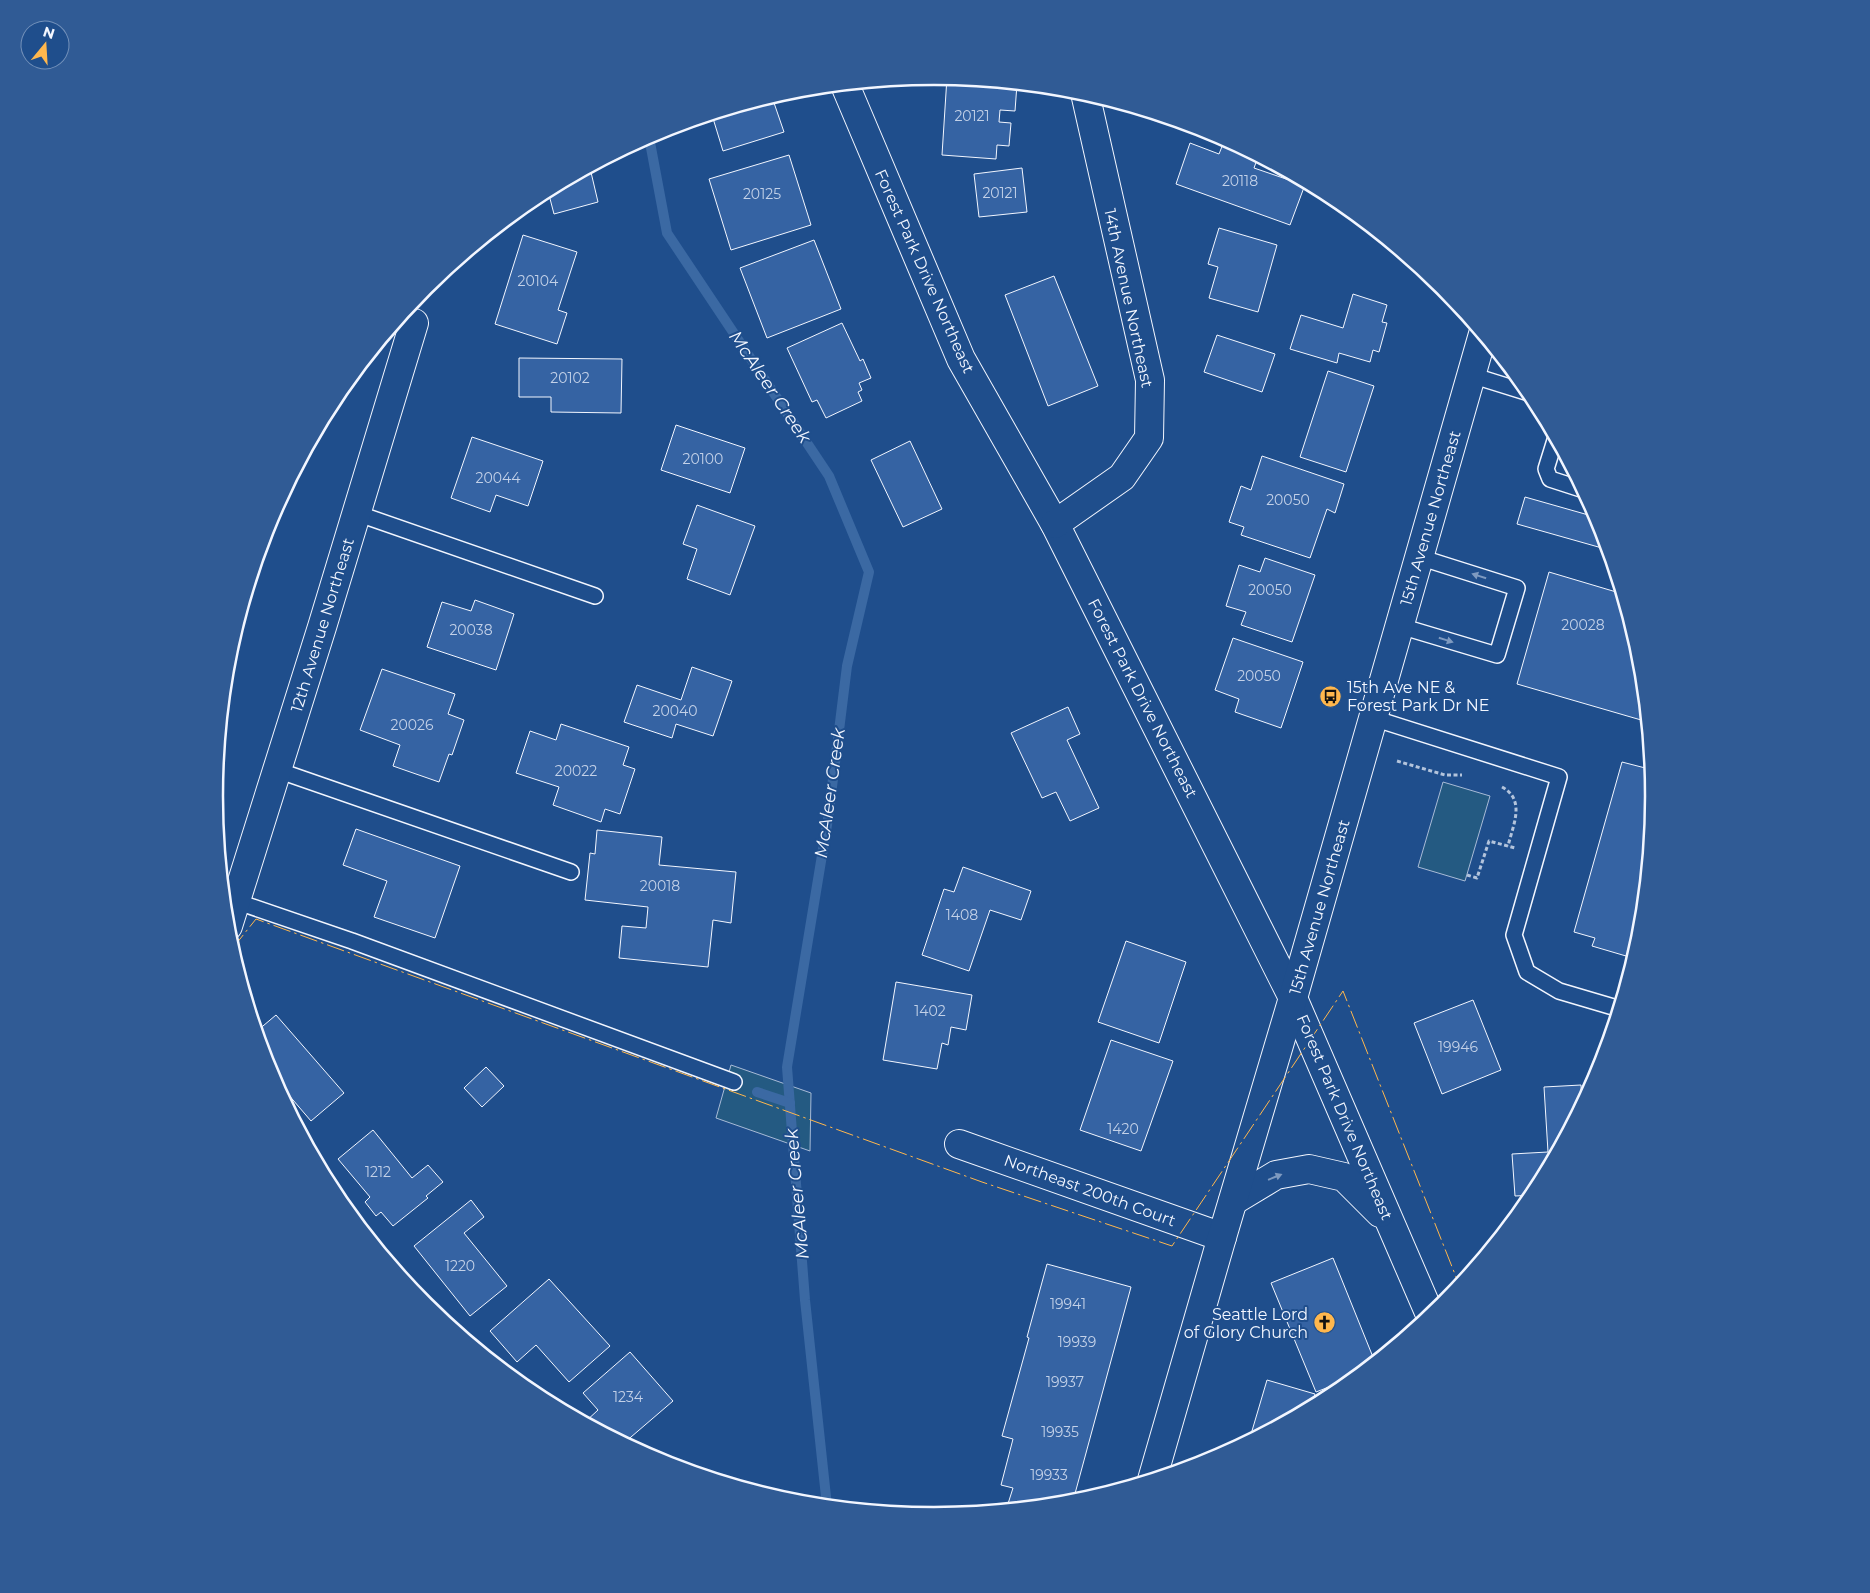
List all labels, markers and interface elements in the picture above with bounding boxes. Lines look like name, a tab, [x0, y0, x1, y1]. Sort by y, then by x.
north arrow	[20, 20, 70, 70]
text: N	[41, 22, 57, 43]
house number: 20121	[954, 107, 990, 125]
street label: Forest Park Drive Northeast	[871, 166, 978, 377]
house number: 20118	[1222, 172, 1258, 190]
house number: 20121	[982, 184, 1018, 202]
house number: 20125	[743, 185, 781, 203]
street label: 14th Avenue Northeast	[1100, 207, 1157, 390]
house number: 20104	[518, 272, 559, 290]
water label: McAleer Creek	[724, 326, 817, 449]
house number: 20102	[550, 369, 590, 387]
street label: 15th Avenue Northeast	[1396, 428, 1465, 608]
house number: 20100	[683, 450, 723, 468]
house number: 20044	[476, 469, 521, 487]
house number: 20050	[1266, 491, 1310, 509]
street label: 12th Avenue Northeast	[287, 535, 358, 715]
one-way arrow	[1471, 572, 1486, 580]
house number: 20050	[1248, 581, 1292, 599]
street label: Forest Park Drive Northeast	[1084, 595, 1201, 802]
house number: 20028	[1561, 616, 1605, 634]
house number: 20038	[449, 621, 493, 639]
one-way arrow	[1439, 636, 1454, 644]
house number: 20050	[1237, 667, 1281, 685]
place label: 15th Ave NE & Forest Park Dr NE	[1347, 678, 1490, 715]
bus stop icon: 15th Ave NE & Forest Park Dr NE	[1319, 684, 1343, 708]
house number: 20040	[653, 702, 697, 720]
house number: 20026	[391, 716, 434, 734]
water label: McAleer Creek	[810, 725, 850, 859]
house number: 20022	[555, 762, 597, 780]
street label: 15th Avenue Northeast	[1285, 817, 1354, 997]
house number: 20018	[640, 877, 680, 895]
house number: 1408	[946, 906, 978, 924]
house number: 1402	[914, 1002, 946, 1020]
street label: Forest Park Drive Northeast	[1293, 1012, 1397, 1223]
house number: 19946	[1438, 1038, 1478, 1056]
house number: 1420	[1107, 1120, 1139, 1138]
water label: McAleer Creek	[780, 1126, 814, 1260]
street label: Northeast 200th Court	[1001, 1151, 1179, 1231]
house number: 1212	[365, 1163, 391, 1181]
one-way arrow	[1268, 1173, 1282, 1181]
house number: 1220	[445, 1257, 475, 1275]
house number: 19941	[1050, 1295, 1086, 1313]
place label: Seattle Lord of Glory Church	[1184, 1305, 1308, 1342]
church icon: Seattle Lord of Glory Church	[1312, 1311, 1336, 1335]
house number: 19939	[1058, 1333, 1096, 1351]
house number: 19937	[1046, 1373, 1084, 1391]
house number: 1234	[613, 1388, 644, 1406]
house number: 19935	[1041, 1423, 1079, 1441]
house number: 19933	[1030, 1466, 1068, 1484]

